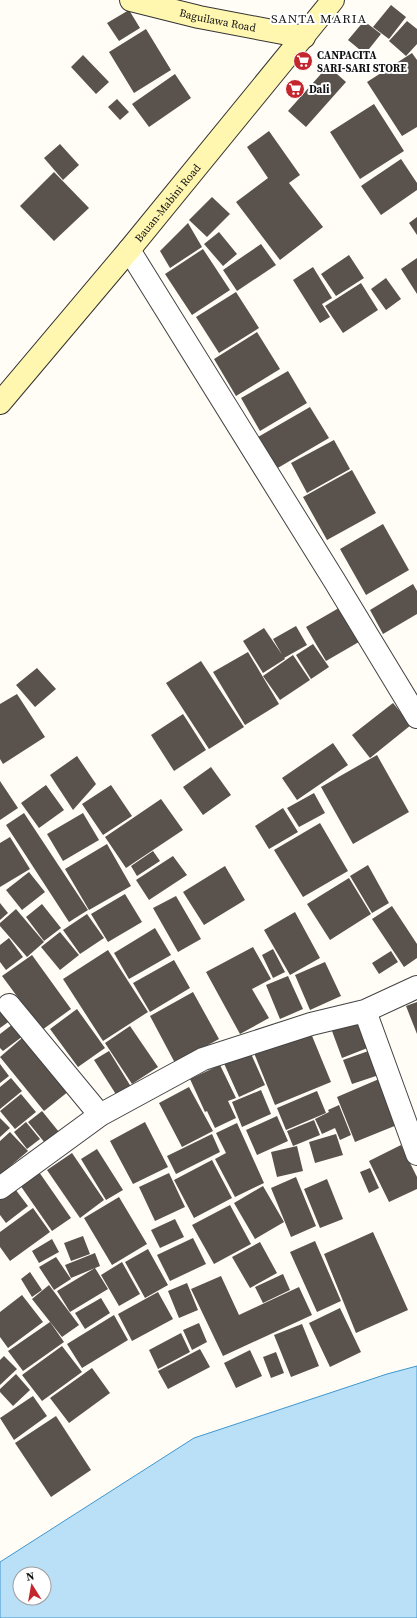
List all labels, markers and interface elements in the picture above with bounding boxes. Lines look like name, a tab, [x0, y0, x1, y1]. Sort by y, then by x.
street label: Baguilawa Road	[178, 5, 258, 35]
district label: SANTA MARIA	[271, 10, 367, 27]
place label: CANPACITA SARI-SARI STORE	[317, 48, 407, 76]
supermarket icon: CANPACITA SARI-SARI STORE	[292, 50, 314, 72]
supermarket icon: Dali	[284, 78, 306, 100]
place label: Dali	[309, 82, 330, 97]
street label: Bauan-Mabini Road	[131, 160, 204, 245]
north arrow	[12, 1566, 52, 1606]
text: N	[25, 1569, 36, 1585]

